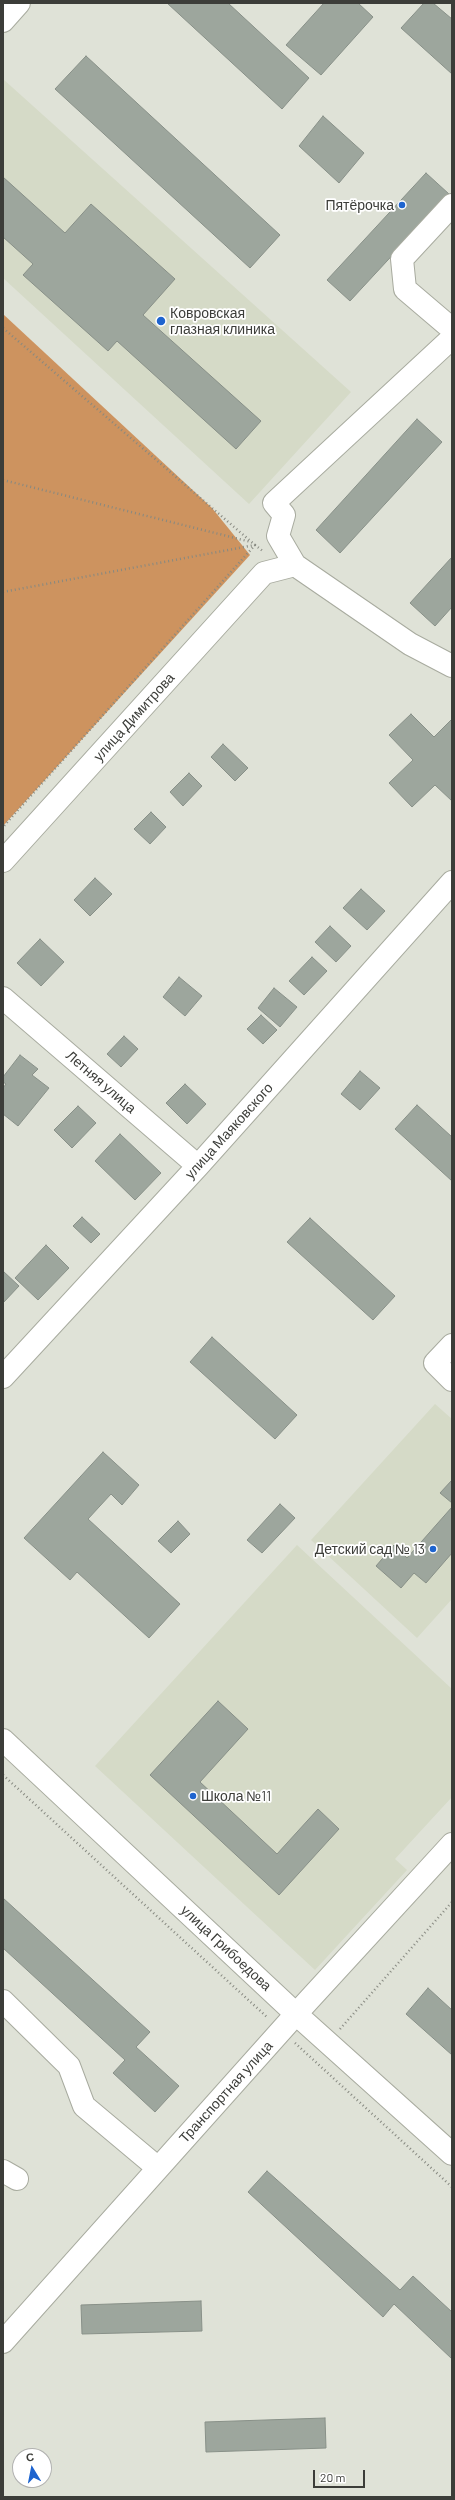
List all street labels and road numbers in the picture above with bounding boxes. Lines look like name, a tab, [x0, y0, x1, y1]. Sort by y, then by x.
street label: улица Димитрова	[90, 669, 178, 765]
street label: Летняя улица	[63, 1047, 139, 1117]
street label: улица Маяковского	[181, 1079, 277, 1183]
street label: улица Грибоедова	[177, 1902, 275, 1994]
street label: Транспортная улица	[176, 2037, 276, 2147]

